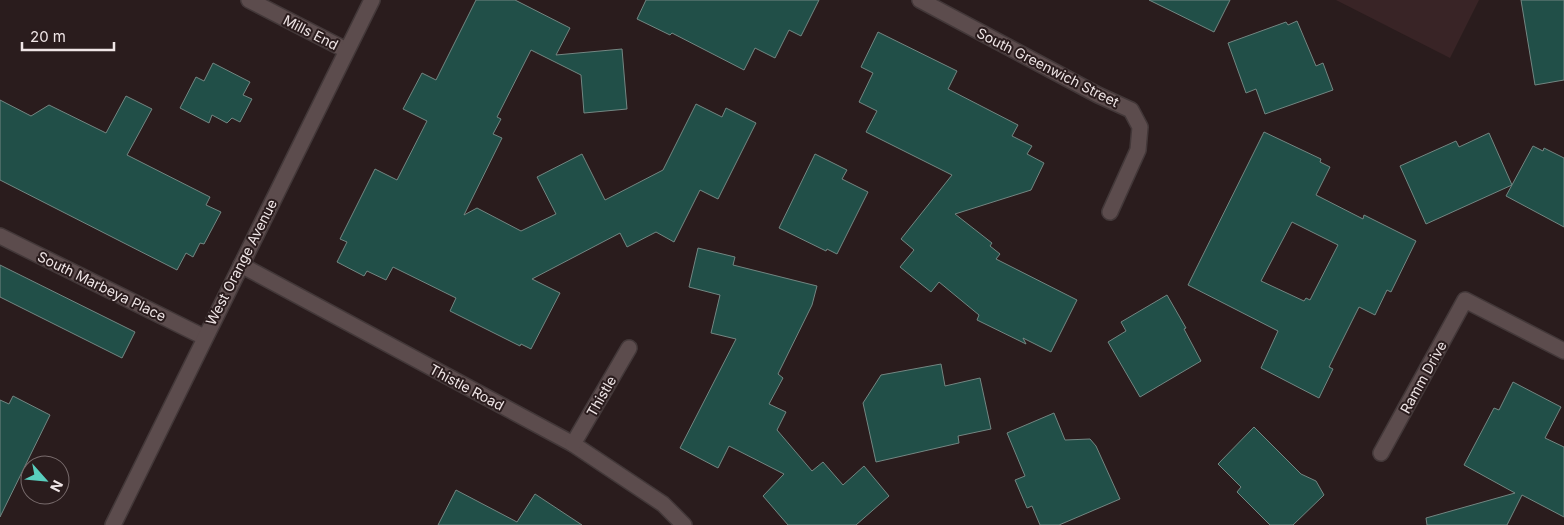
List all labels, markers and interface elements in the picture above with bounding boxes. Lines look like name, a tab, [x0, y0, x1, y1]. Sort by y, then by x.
street label: Mills End	[281, 11, 341, 53]
scale bar	[22, 20, 115, 52]
street label: South Greenwich Street	[974, 24, 1122, 110]
text: 20 m	[30, 27, 66, 46]
street label: West Orange Avenue	[202, 196, 280, 328]
street label: South Marbeya Place	[35, 247, 169, 325]
street label: Ramm Drive	[1396, 338, 1450, 416]
street label: Thistle Road	[427, 360, 507, 414]
street label: Thistle	[583, 373, 619, 419]
north arrow	[20, 455, 70, 505]
text: N	[47, 478, 67, 495]

